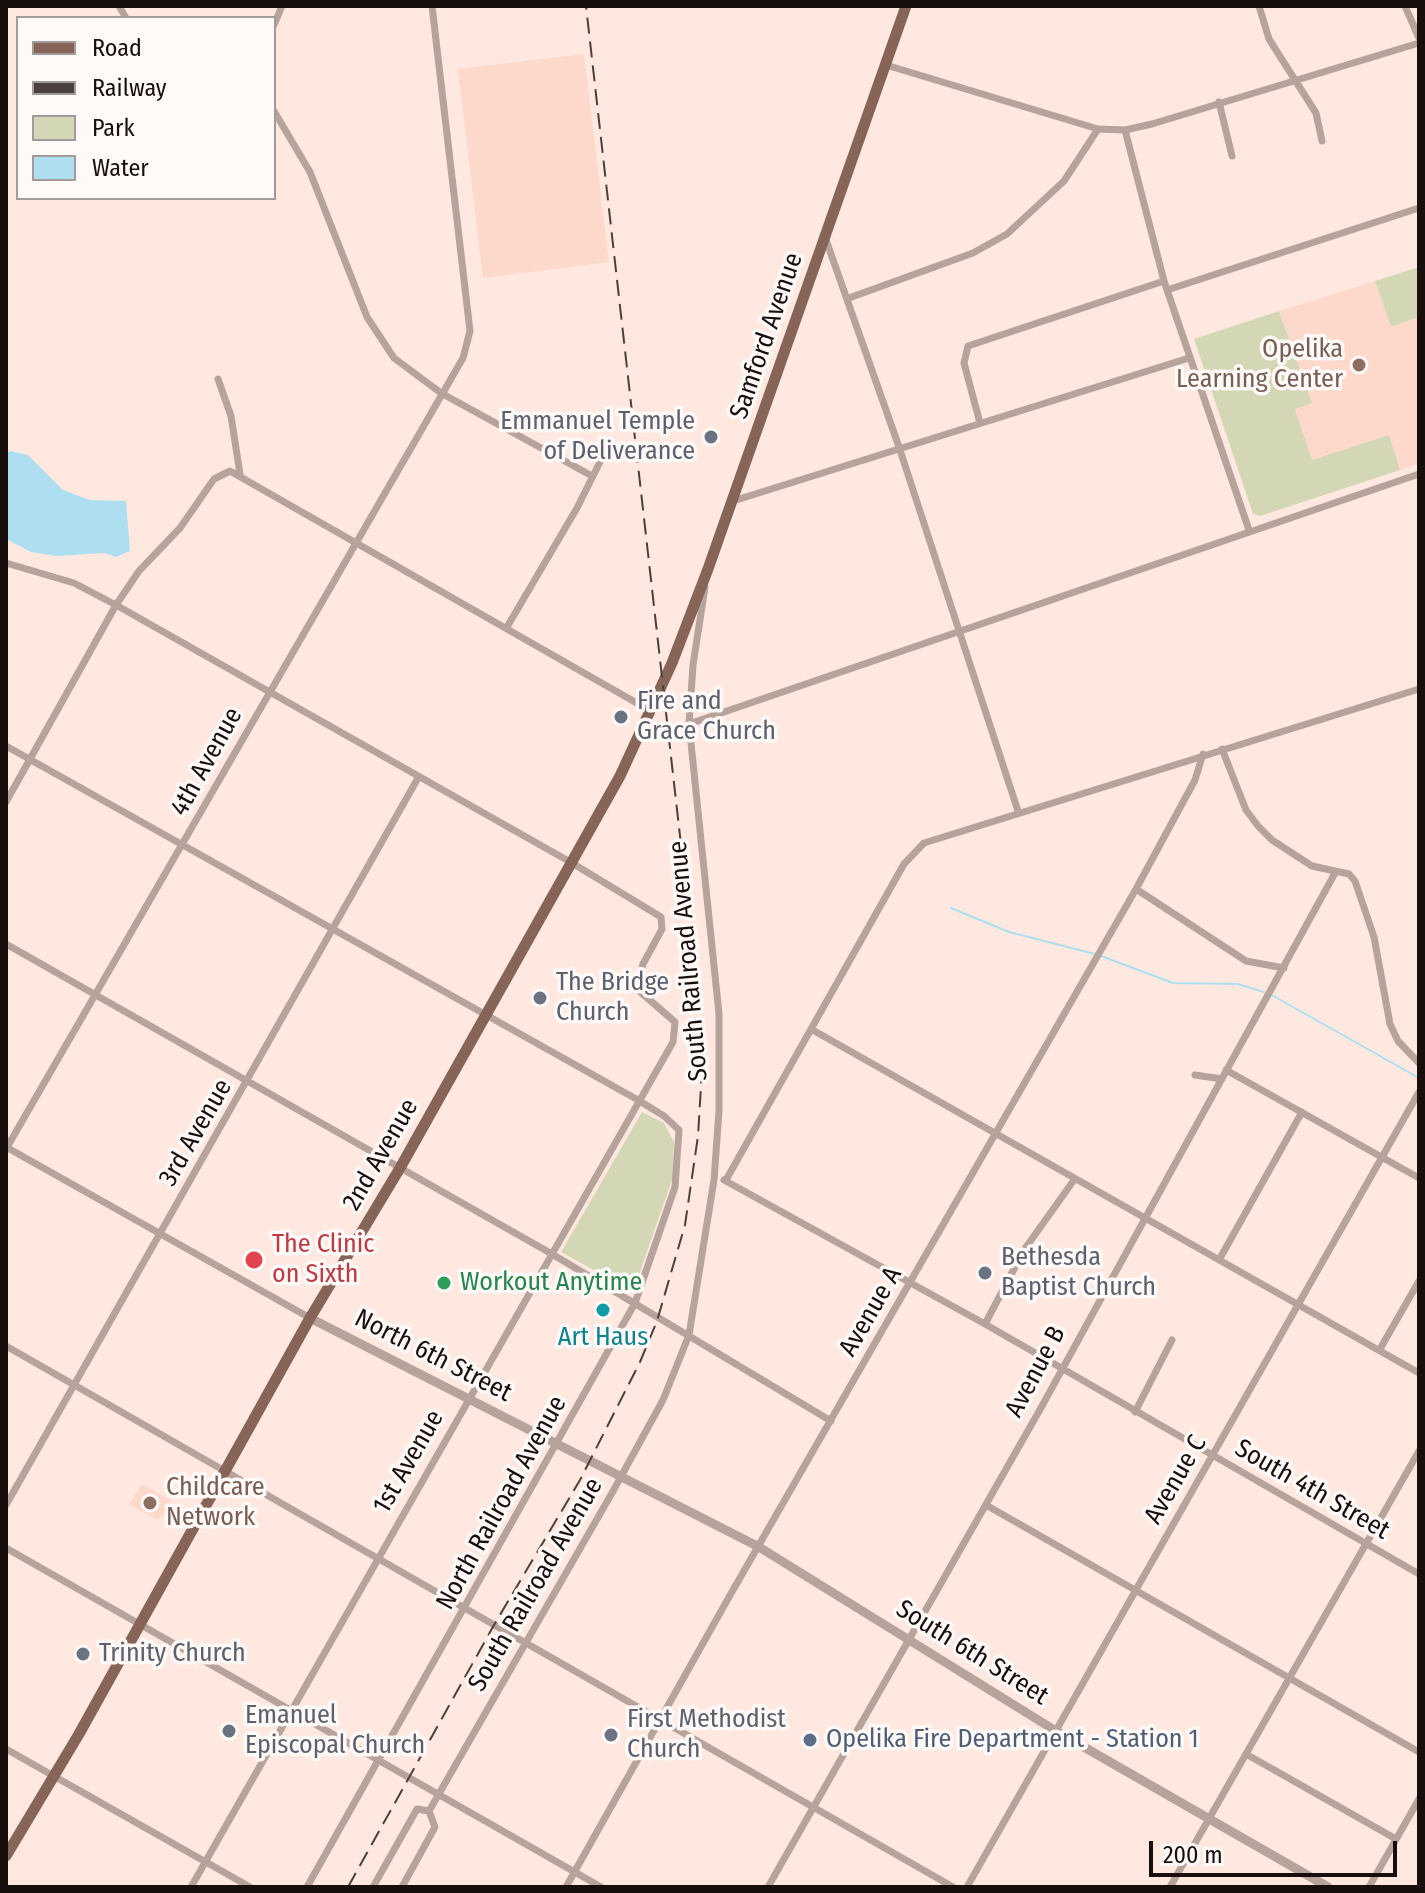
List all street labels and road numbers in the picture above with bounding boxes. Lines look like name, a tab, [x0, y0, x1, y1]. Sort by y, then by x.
street label: Samford Avenue	[724, 249, 810, 423]
street label: 4th Avenue	[165, 702, 249, 822]
street label: South Railroad Avenue	[663, 839, 715, 1083]
street label: 3rd Avenue	[153, 1074, 239, 1192]
street label: 2nd Avenue	[337, 1094, 425, 1216]
street label: Avenue A	[833, 1262, 909, 1362]
street label: North 6th Street	[349, 1303, 517, 1409]
street label: Avenue B	[999, 1321, 1073, 1423]
street label: North Railroad Avenue	[430, 1391, 574, 1615]
street label: 1st Avenue	[367, 1405, 451, 1519]
street label: Avenue C	[1138, 1430, 1214, 1530]
street label: South 4th Street	[1229, 1433, 1395, 1547]
street label: South Railroad Avenue	[462, 1473, 610, 1697]
street label: South 6th Street	[890, 1594, 1054, 1712]

